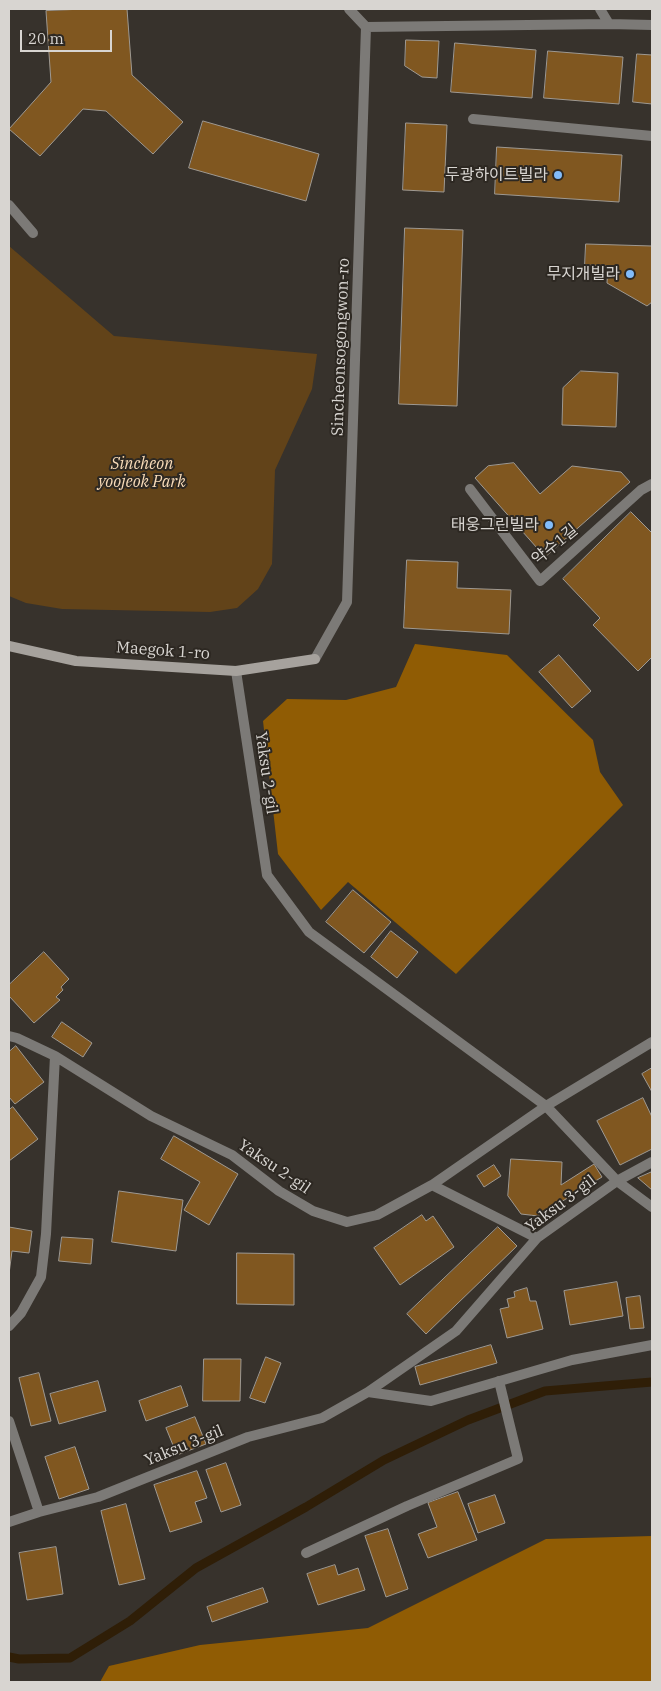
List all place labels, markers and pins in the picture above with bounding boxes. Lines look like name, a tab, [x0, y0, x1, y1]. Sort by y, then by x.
place label: 두광하이트빌라	[445, 165, 548, 185]
marker: 두광하이트빌라	[552, 169, 564, 181]
place label: 무지개빌라	[546, 264, 620, 284]
marker: 무지개빌라	[624, 268, 636, 280]
place label: 태웅그린빌라	[451, 515, 539, 535]
marker: 태웅그린빌라	[543, 519, 555, 531]

